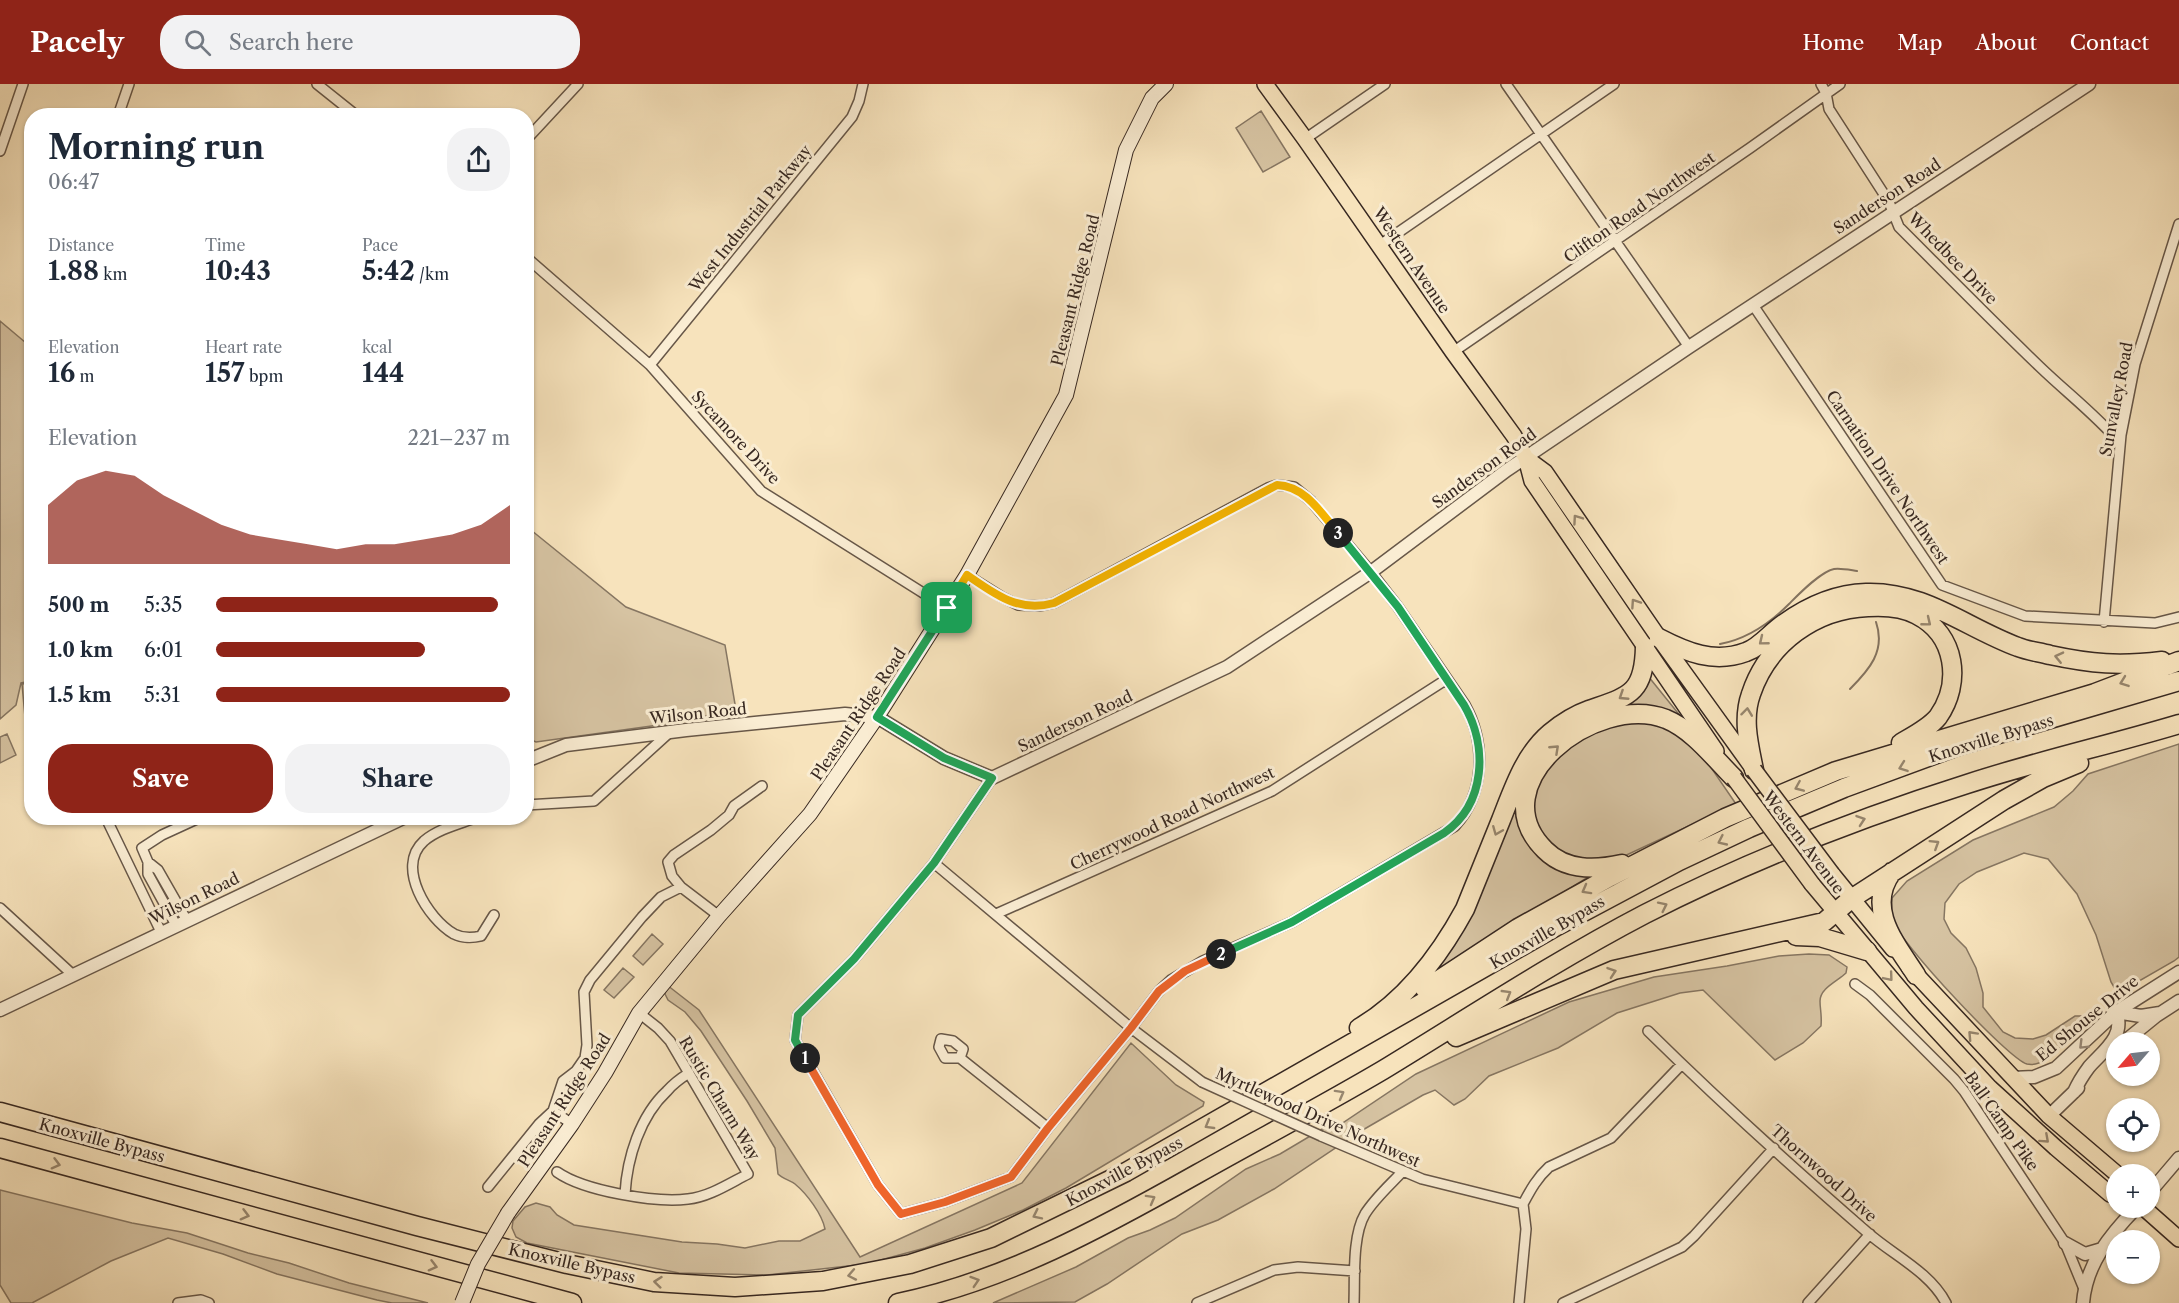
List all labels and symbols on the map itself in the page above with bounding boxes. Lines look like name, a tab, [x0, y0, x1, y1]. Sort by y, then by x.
street label: West Industrial Parkway	[684, 140, 816, 296]
street label: Clifton Road Northwest	[1560, 147, 1719, 267]
street label: Sanderson Road	[1830, 154, 1945, 238]
street label: Western Avenue	[1369, 202, 1455, 317]
street label: Whedbee Drive	[1903, 207, 2002, 308]
street label: Pleasant Ridge Road	[1046, 212, 1104, 368]
street label: Sunvalley Road	[2095, 340, 2137, 458]
street label: Sycamore Drive	[687, 386, 785, 488]
street label: Carnation Drive Northwest	[1822, 386, 1954, 568]
street label: Sanderson Road	[1428, 423, 1540, 513]
one-way arrow	[1573, 515, 1584, 526]
pin: 3	[1323, 518, 1353, 548]
pin	[921, 582, 972, 633]
one-way arrow	[1631, 599, 1642, 610]
one-way arrow	[1920, 615, 1931, 626]
one-way arrow	[1759, 633, 1770, 644]
street label: Pleasant Ridge Road	[806, 644, 910, 784]
one-way arrow	[2054, 651, 2064, 664]
one-way arrow	[2119, 674, 2130, 687]
street label: Sanderson Road	[1015, 686, 1136, 756]
one-way arrow	[1619, 689, 1629, 701]
street label: Wilson Road	[647, 698, 748, 728]
one-way arrow	[1740, 708, 1753, 717]
street label: Knoxville Bypass	[1926, 709, 2056, 767]
one-way arrow	[1549, 745, 1559, 756]
one-way arrow	[1898, 759, 1909, 772]
street label: Cherrywood Road Northwest	[1067, 762, 1278, 874]
one-way arrow	[1794, 780, 1805, 792]
street label: Western Avenue	[1758, 786, 1849, 897]
one-way arrow	[1855, 815, 1866, 828]
one-way arrow	[1492, 824, 1504, 835]
one-way arrow	[1718, 833, 1729, 845]
one-way arrow	[1928, 840, 1939, 851]
street label: Wilson Road	[145, 867, 243, 929]
one-way arrow	[1582, 883, 1592, 894]
street label: Knoxville Bypass	[1486, 891, 1608, 973]
one-way arrow	[1656, 902, 1667, 913]
pin: 2	[1206, 939, 1236, 969]
one-way arrow	[1606, 966, 1617, 979]
one-way arrow	[1882, 970, 1893, 981]
street label: Ed Shouse Drive	[2032, 971, 2142, 1065]
one-way arrow	[1501, 989, 1511, 1001]
street label: Pleasant Ridge Road	[513, 1029, 615, 1171]
one-way arrow	[1968, 1031, 1979, 1042]
north arrow	[2106, 1032, 2160, 1086]
street label: Rustic Charm Way	[675, 1033, 765, 1164]
one-way arrow	[2079, 1037, 2090, 1048]
pin: 1	[790, 1043, 820, 1073]
street label: Myrtlewood Drive Northwest	[1213, 1063, 1424, 1171]
street label: Ball Camp Pike	[1960, 1068, 2044, 1174]
one-way arrow	[1334, 1090, 1344, 1101]
street label: Knoxville Bypass	[37, 1114, 167, 1166]
one-way arrow	[1205, 1118, 1215, 1129]
street label: Thornwood Drive	[1767, 1120, 1881, 1226]
street label: Knoxville Bypass	[1062, 1132, 1186, 1210]
one-way arrow	[2038, 1132, 2049, 1143]
one-way arrow	[51, 1156, 61, 1169]
one-way arrow	[1145, 1195, 1155, 1206]
one-way arrow	[239, 1208, 249, 1220]
one-way arrow	[1032, 1208, 1043, 1220]
street label: Knoxville Bypass	[507, 1239, 637, 1287]
one-way arrow	[428, 1259, 438, 1272]
one-way arrow	[847, 1268, 857, 1281]
one-way arrow	[654, 1276, 663, 1289]
one-way arrow	[969, 1276, 980, 1288]

